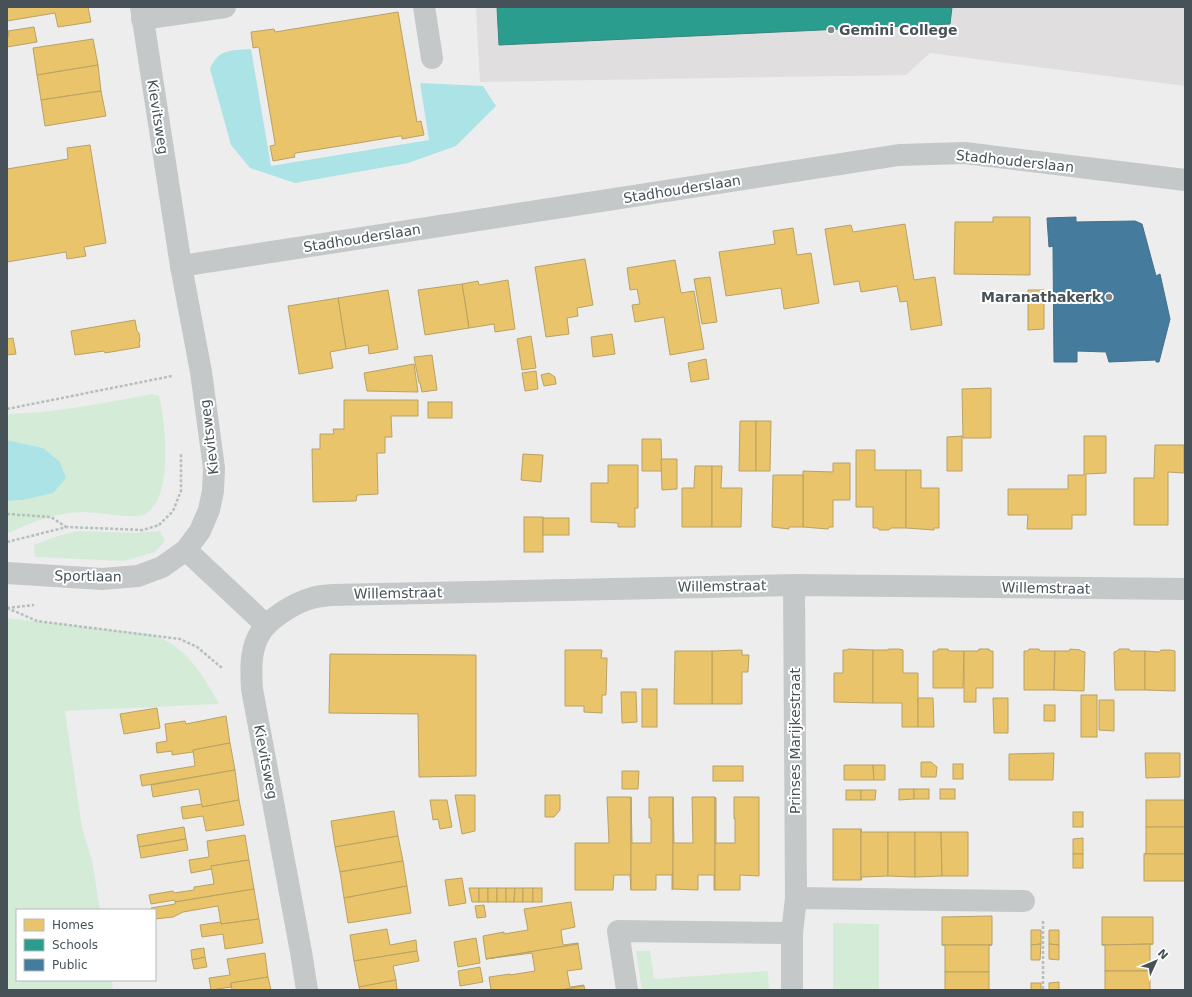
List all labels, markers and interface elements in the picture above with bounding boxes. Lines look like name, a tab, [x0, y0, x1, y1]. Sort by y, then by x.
place label: Gemini College	[839, 22, 958, 38]
marker: Gemini College	[826, 25, 836, 35]
street label: Kievitsweg	[144, 78, 172, 156]
street label: Stadhouderslaan	[955, 147, 1075, 175]
street label: Stadhouderslaan	[622, 172, 742, 206]
street label: Stadhouderslaan	[302, 221, 422, 255]
place label: Maranathakerk	[981, 289, 1102, 305]
marker: Maranathakerk	[1104, 292, 1114, 302]
street label: Kievitsweg	[196, 399, 222, 475]
street label: Sportlaan	[54, 567, 122, 585]
street label: Willemstraat	[678, 577, 767, 595]
street label: Willemstraat	[1002, 579, 1091, 597]
street label: Willemstraat	[354, 584, 443, 602]
street label: Prinses Marijkestraat	[787, 668, 803, 814]
street label: Kievitsweg	[251, 723, 281, 801]
legend	[16, 909, 156, 981]
text: Homes	[52, 918, 94, 932]
text: Schools	[52, 938, 98, 952]
north arrow	[1136, 941, 1176, 981]
text: N	[1155, 947, 1171, 962]
text: Public	[52, 958, 88, 972]

